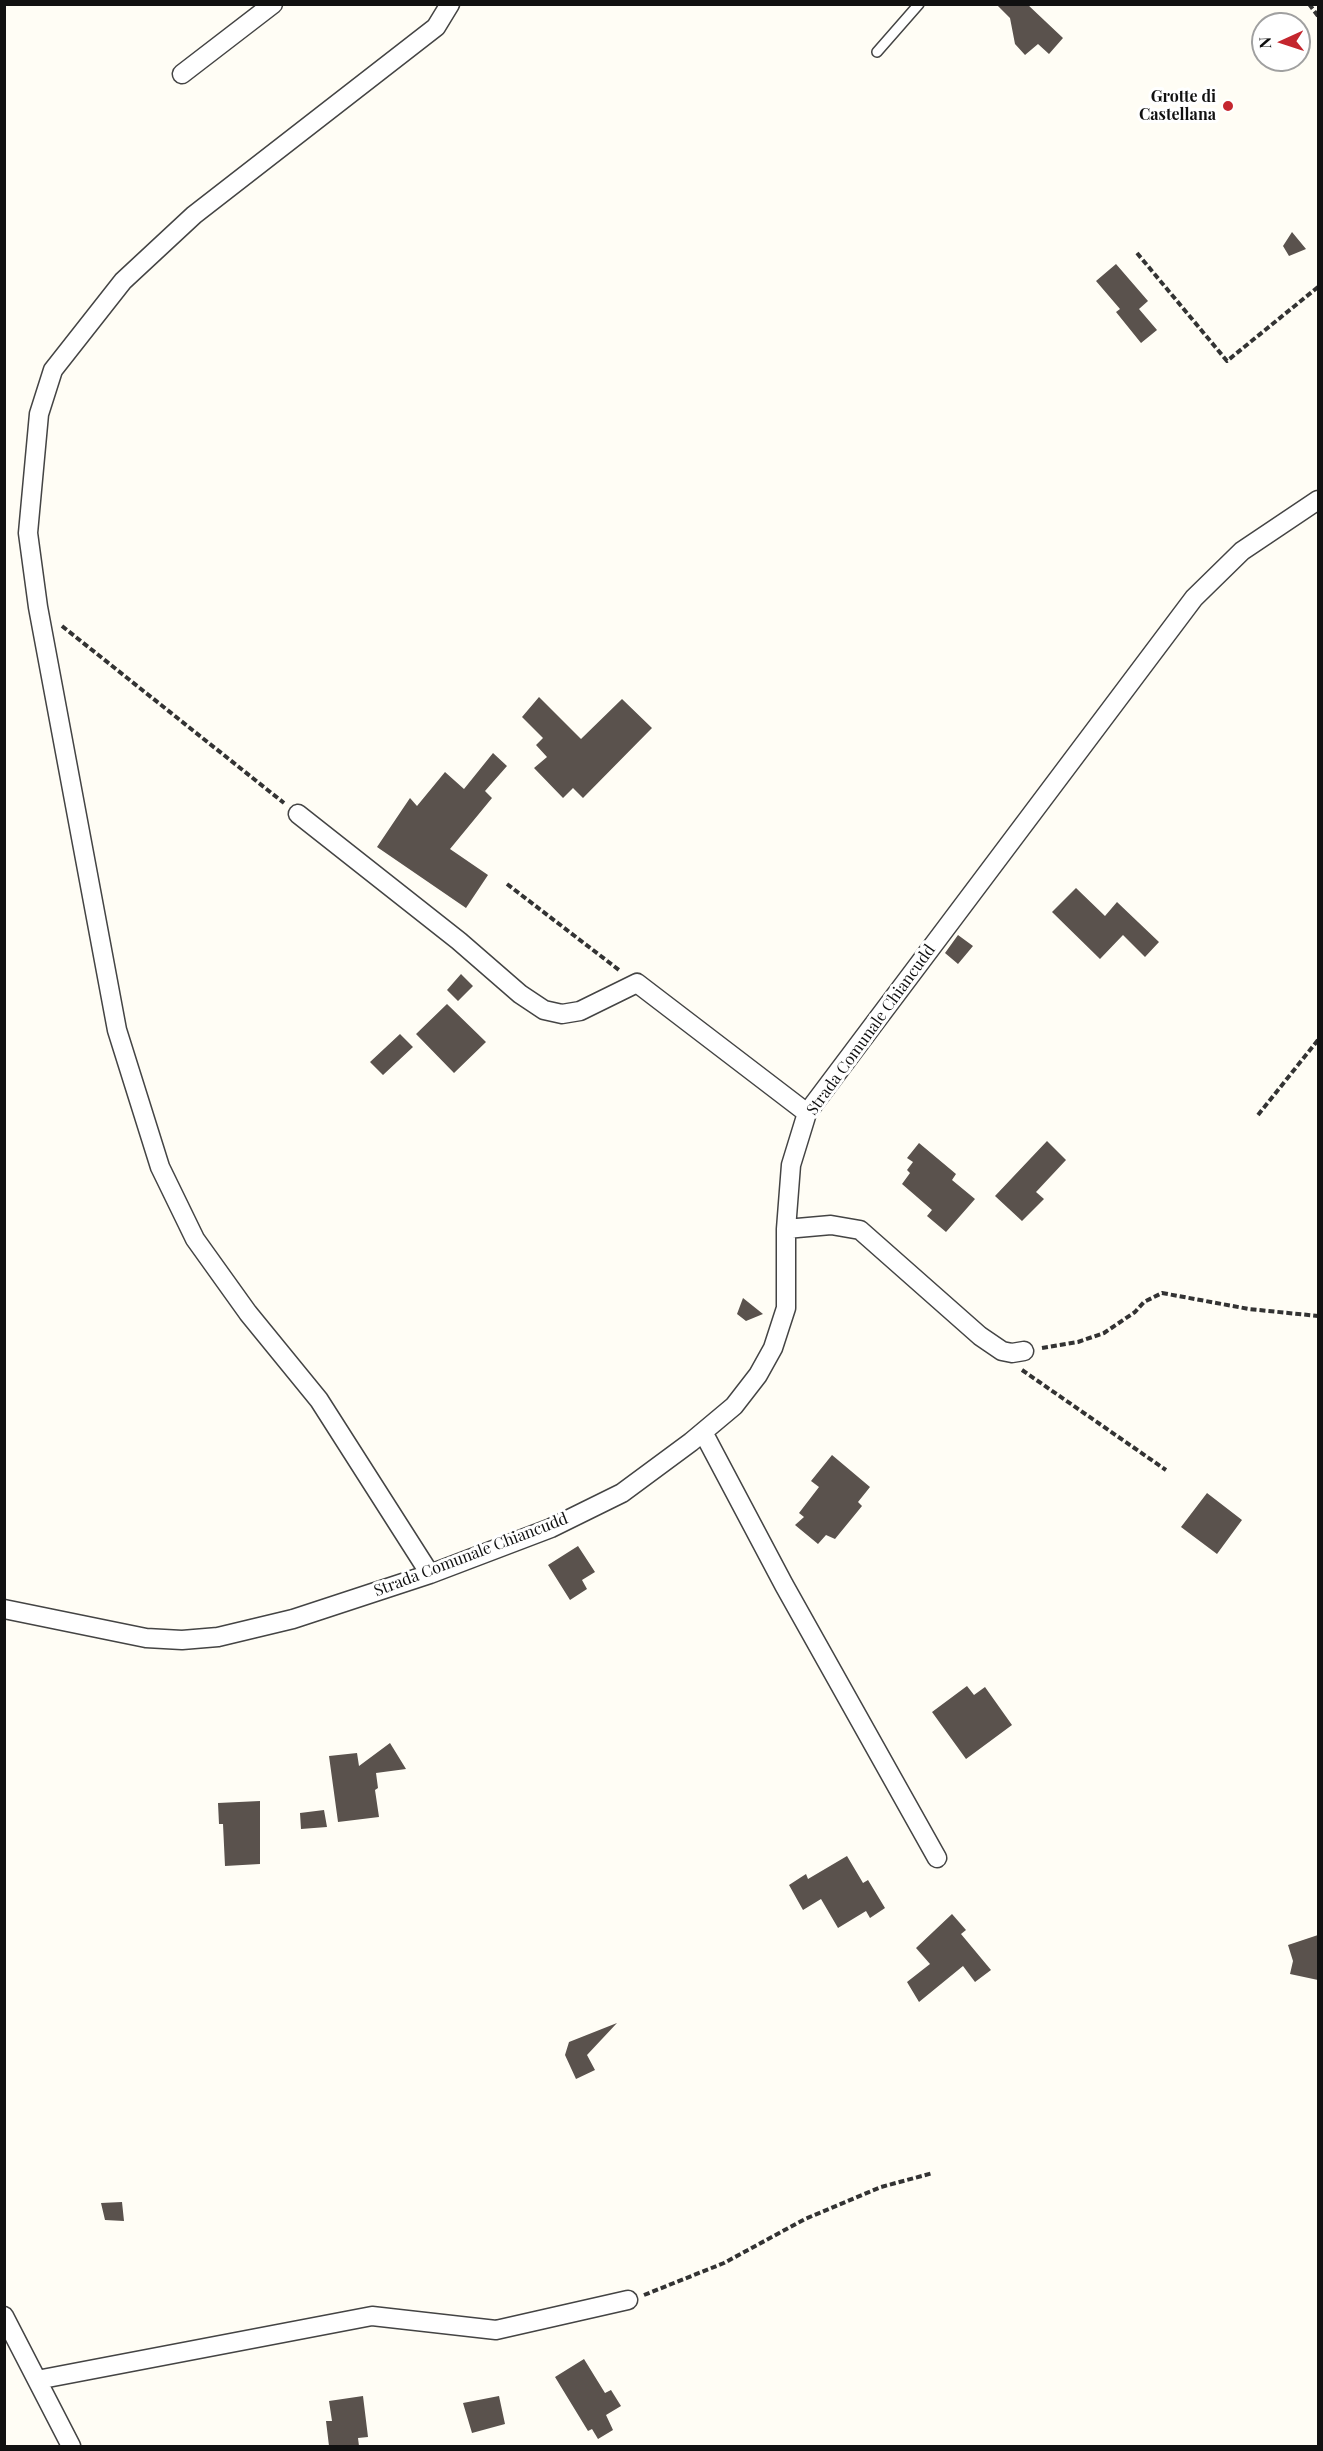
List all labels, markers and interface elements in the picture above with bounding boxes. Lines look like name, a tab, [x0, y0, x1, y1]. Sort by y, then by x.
north arrow	[1251, 12, 1311, 72]
text: N	[1254, 37, 1275, 49]
place label: Grotte di Castellana	[1139, 87, 1216, 125]
marker: Grotte di Castellana	[1221, 99, 1235, 113]
street label: Strada Comunale Chiancudd	[803, 941, 939, 1119]
street label: Strada Comunale Chiancudd	[371, 1509, 571, 1601]

